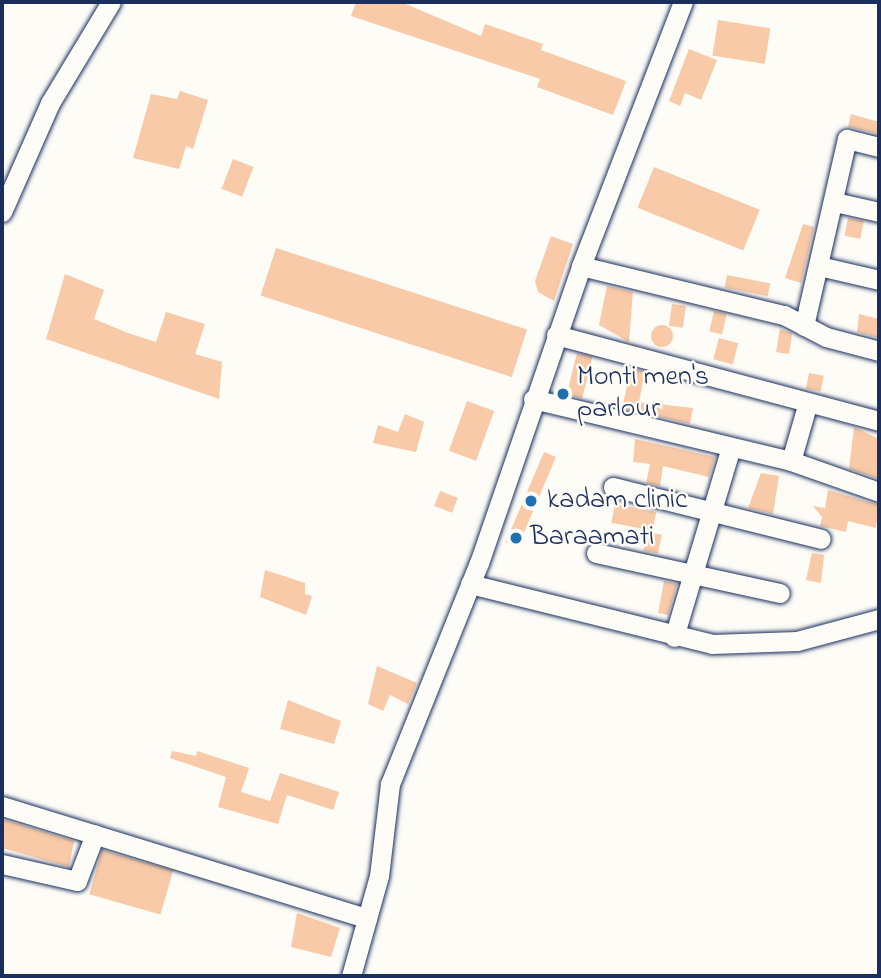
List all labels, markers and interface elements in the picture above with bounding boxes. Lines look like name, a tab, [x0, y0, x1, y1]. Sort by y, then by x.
place label: Monti men's parlour	[577, 361, 709, 427]
marker: Monti men's parlour	[555, 386, 571, 402]
place label: kadam clinic	[547, 484, 687, 518]
marker: kadam clinic	[521, 491, 541, 511]
place label: Baraamati	[530, 521, 654, 555]
marker: Baraamati	[508, 530, 524, 546]

